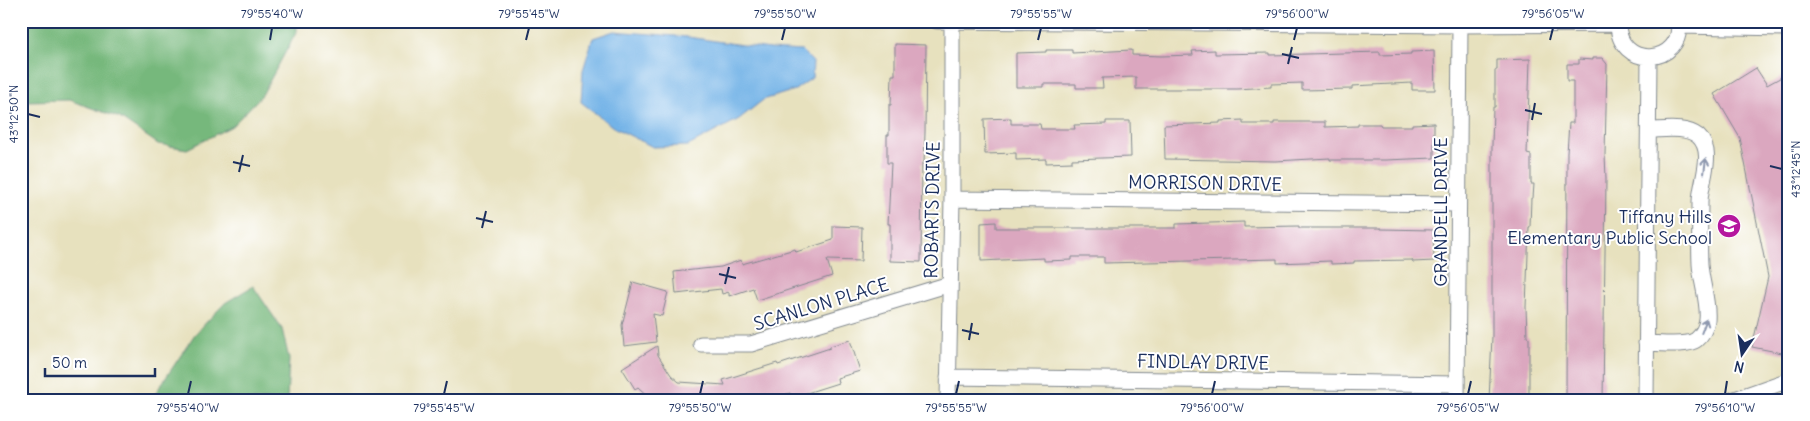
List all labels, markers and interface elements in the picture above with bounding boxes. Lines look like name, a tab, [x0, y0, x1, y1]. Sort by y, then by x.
text: 79°55'40"W	[241, 6, 303, 21]
text: 79°55'45"W	[498, 6, 560, 21]
text: 79°55'50"W	[754, 6, 816, 21]
text: 79°55'55"W	[1010, 6, 1072, 21]
text: 79°56'00"W	[1265, 6, 1329, 21]
text: 79°56'05"W	[1522, 6, 1584, 21]
text: 43°12'50"N	[6, 85, 21, 143]
street label: GRANDELL DRIVE	[1429, 137, 1452, 287]
text: 43°12'45"N	[1788, 140, 1803, 198]
street label: ROBARTS DRIVE	[919, 141, 945, 279]
one-way arrow	[1700, 158, 1710, 174]
street label: MORRISON DRIVE	[1128, 170, 1282, 196]
place label: Tiffany Hills Elementary Public School	[1507, 205, 1712, 249]
school or university icon: Tiffany Hills Elementary Public School	[1716, 213, 1742, 239]
street label: SCANLON PLACE	[751, 273, 891, 335]
one-way arrow	[1700, 319, 1709, 334]
north arrow	[1718, 328, 1768, 378]
scale bar	[45, 346, 155, 378]
street label: FINDLAY DRIVE	[1137, 349, 1269, 375]
text: 50 m	[52, 353, 87, 372]
text: N	[1732, 357, 1746, 377]
text: 79°55'40"W	[157, 400, 219, 415]
text: 79°55'45"W	[413, 400, 475, 415]
text: 79°55'50"W	[669, 400, 731, 415]
text: 79°55'55"W	[925, 400, 987, 415]
text: 79°56'00"W	[1180, 400, 1244, 415]
text: 79°56'05"W	[1437, 400, 1499, 415]
text: 79°56'10"W	[1695, 400, 1755, 415]

